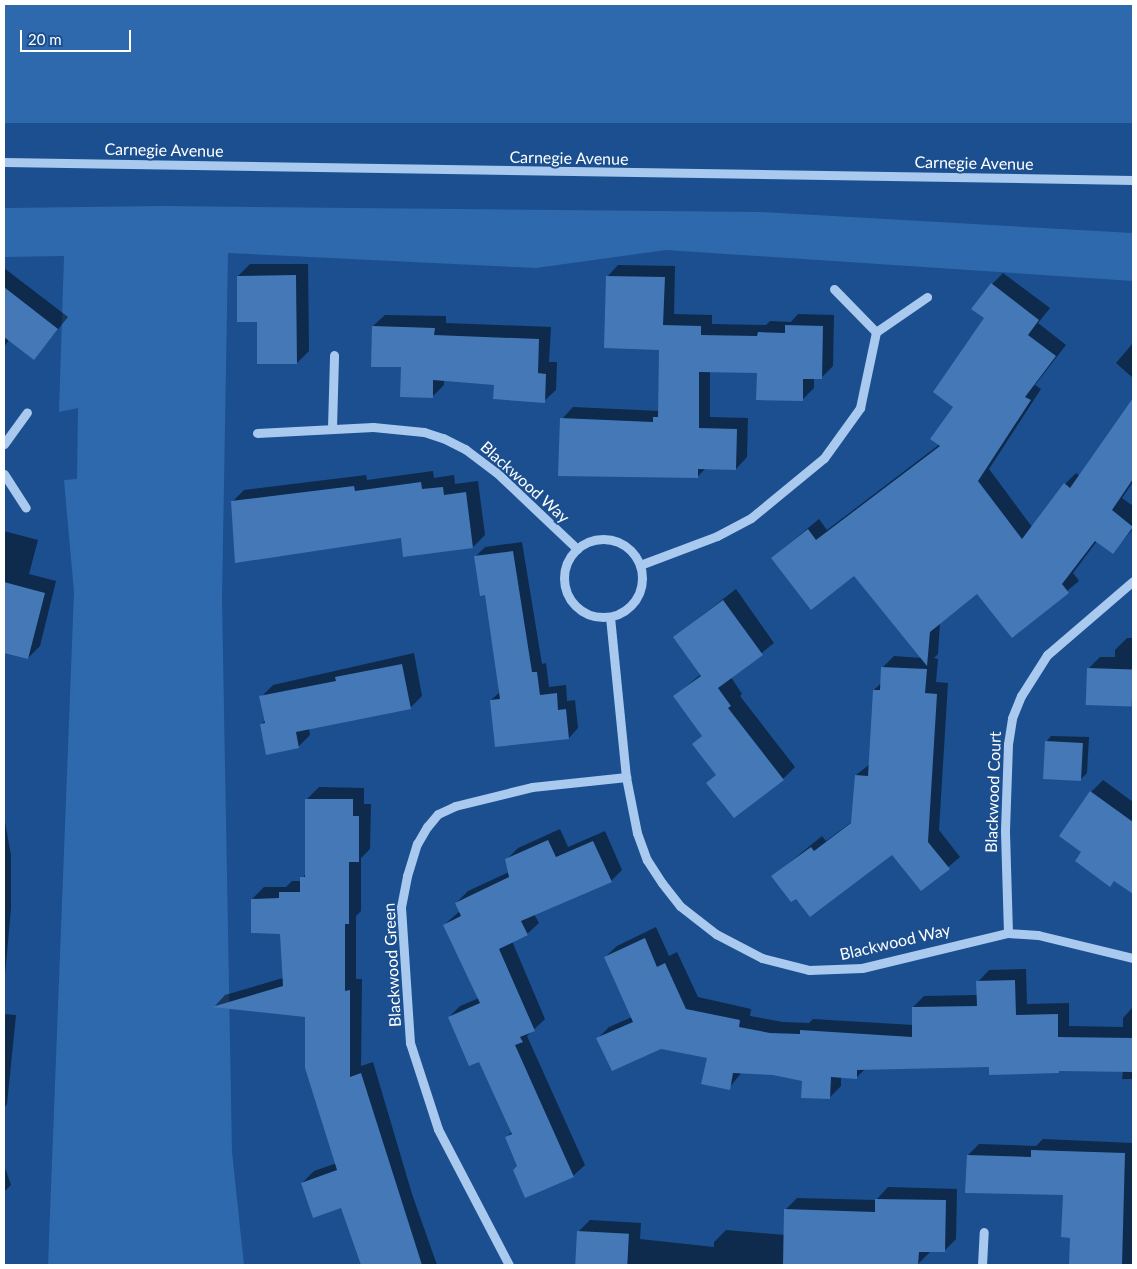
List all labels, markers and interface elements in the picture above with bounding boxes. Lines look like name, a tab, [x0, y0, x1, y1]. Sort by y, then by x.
scale bar	[22, 20, 134, 52]
text: 20 m	[28, 30, 62, 48]
street label: Carnegie Avenue	[104, 139, 224, 161]
street label: Carnegie Avenue	[509, 147, 629, 169]
street label: Carnegie Avenue	[914, 152, 1034, 174]
street label: Blackwood Way	[477, 437, 573, 527]
street label: Blackwood Court	[981, 731, 1005, 853]
street label: Blackwood Green	[379, 902, 405, 1028]
street label: Blackwood Way	[838, 920, 952, 964]

